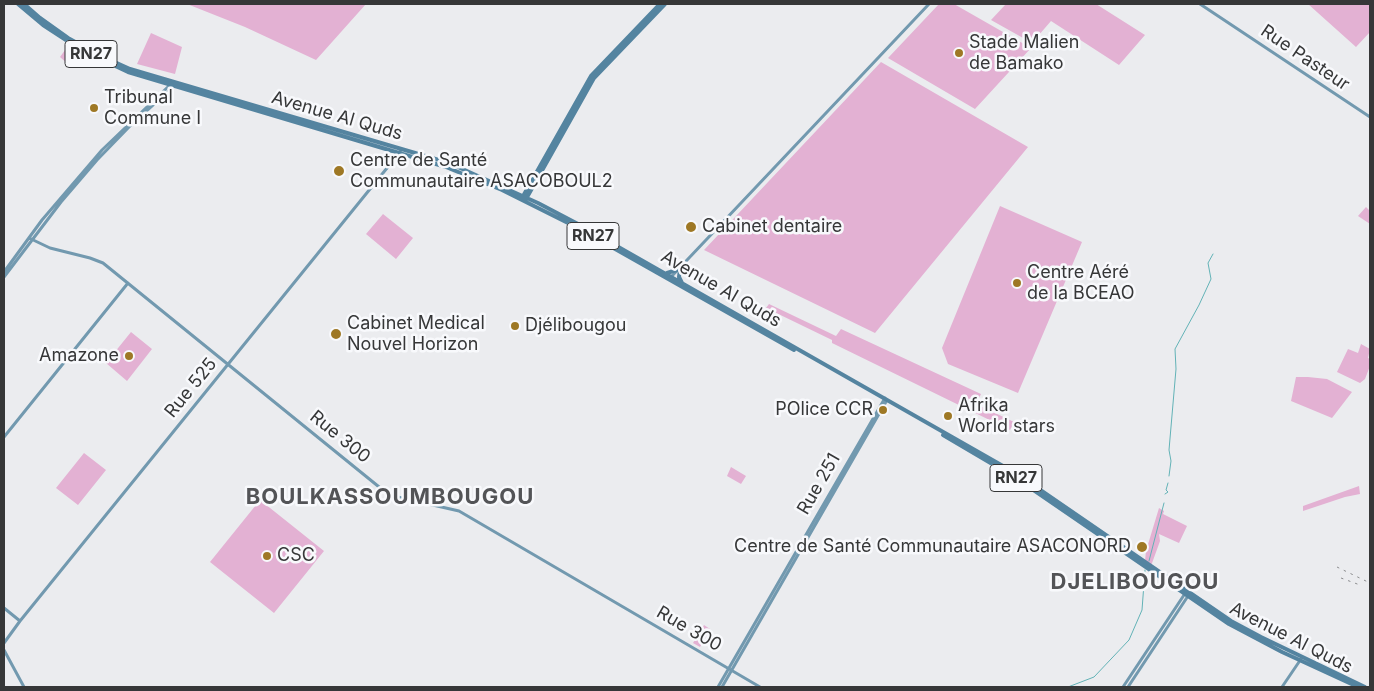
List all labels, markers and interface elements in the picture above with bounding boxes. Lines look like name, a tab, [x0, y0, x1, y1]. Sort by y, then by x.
street label: Rue Pasteur	[1256, 20, 1354, 96]
place label: Stade Malien de Bamako	[969, 32, 1079, 74]
road number: RN27	[65, 41, 117, 68]
marker: Stade Malien de Bamako	[953, 47, 965, 59]
place label: Tribunal Commune I	[104, 87, 201, 130]
street label: Avenue Al Quds	[269, 87, 405, 145]
marker: Tribunal Commune I	[88, 102, 100, 114]
place label: Centre de Santé Communautaire ASACOBOUL2	[350, 150, 613, 192]
marker: Centre de Santé Communautaire ASACOBOUL2	[332, 164, 346, 178]
place label: Cabinet dentaire	[702, 216, 842, 238]
marker: Cabinet dentaire	[684, 220, 698, 234]
road number: RN27	[567, 222, 619, 250]
street label: Avenue Al Quds	[657, 246, 785, 332]
place label: Centre Aéré de la BCEAO	[1027, 262, 1134, 304]
marker: Centre Aéré de la BCEAO	[1011, 277, 1023, 289]
place label: Cabinet Medical Nouvel Horizon	[347, 313, 485, 356]
place label: Djélibougou	[525, 315, 626, 337]
marker: Djélibougou	[509, 320, 521, 332]
marker: Cabinet Medical Nouvel Horizon	[329, 327, 343, 341]
place label: Amazone	[39, 345, 119, 367]
marker: Amazone	[123, 350, 135, 362]
street label: Rue 525	[160, 354, 222, 422]
place label: Afrika World stars	[958, 395, 1055, 438]
place label: POlice CCR	[775, 399, 873, 421]
marker: POlice CCR	[877, 404, 889, 416]
street label: Rue 300	[305, 406, 375, 468]
marker: Afrika World stars	[942, 410, 954, 422]
street label: Rue 251	[793, 450, 845, 518]
road number: RN27	[990, 464, 1042, 492]
district label: BOULKASSOUMBOUGOU	[244, 484, 536, 510]
place label: Centre de Santé Communautaire ASACONORD	[734, 536, 1131, 558]
marker: Centre de Santé Communautaire ASACONORD	[1135, 540, 1149, 554]
place label: CSC	[277, 545, 315, 567]
marker: CSC	[261, 550, 273, 562]
district label: DJELIBOUGOU	[1049, 569, 1221, 595]
street label: Avenue Al Quds	[1226, 598, 1356, 678]
street label: Rue 300	[653, 602, 725, 656]

